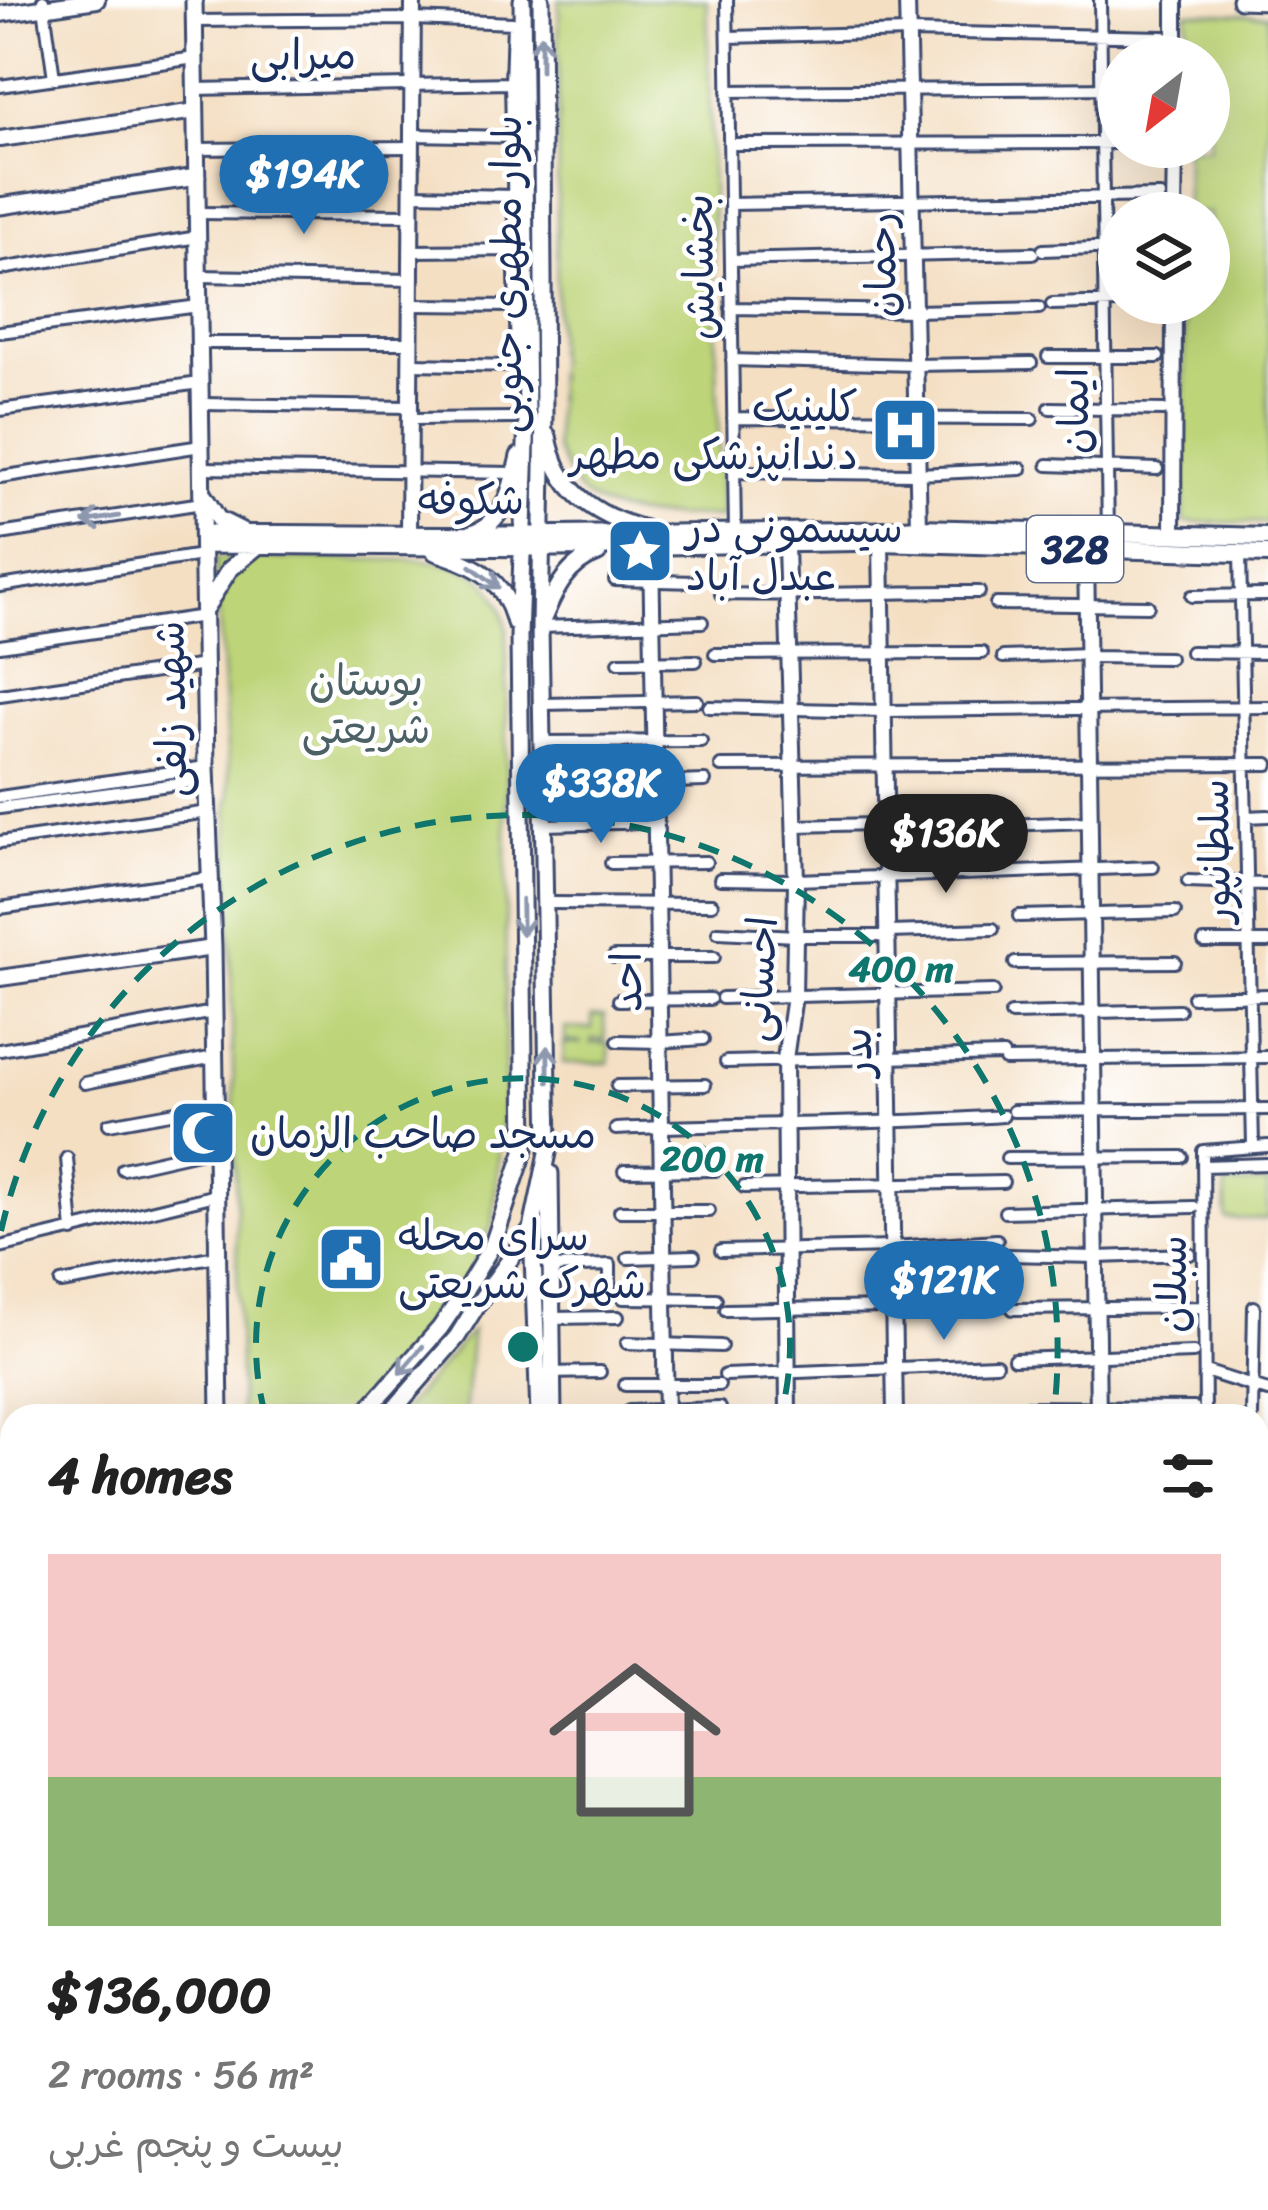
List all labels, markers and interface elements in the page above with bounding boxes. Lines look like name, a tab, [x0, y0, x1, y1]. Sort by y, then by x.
street label: میرابی	[249, 17, 357, 93]
one-way arrow	[530, 34, 552, 73]
north arrow	[1098, 36, 1230, 168]
map controls	[1098, 36, 1230, 324]
street label: بلوار مطهری جنوبی	[470, 115, 544, 433]
pin: $194K	[220, 135, 388, 237]
text: $194K	[246, 139, 362, 208]
button: layers	[1098, 192, 1230, 324]
street label: بخشایش	[661, 193, 737, 341]
street label: رحمان	[843, 211, 919, 319]
street label: ایمان	[1036, 367, 1112, 455]
place label: کلینیک دندانپزشکی مطهر	[567, 370, 858, 492]
hospital icon: کلینیک دندانپزشکی مطهر	[870, 395, 940, 465]
street label: شکوفه	[418, 463, 524, 537]
place label: سیسمونی در عبدل آباد	[683, 491, 903, 613]
one-way arrow	[82, 508, 121, 531]
place icon: سیسمونی در عبدل آباد	[605, 516, 675, 586]
road number: 328	[1027, 516, 1123, 582]
one-way arrow	[468, 564, 500, 590]
street label: شهید زلفی	[132, 620, 210, 798]
park label: بوستان شریعتی	[302, 644, 430, 766]
pin: $338K	[517, 744, 685, 846]
text: $338K	[543, 748, 659, 817]
street label: سلطانپور	[1177, 778, 1253, 927]
pin: $136K	[862, 794, 1030, 896]
text: $136K	[891, 798, 1001, 867]
one-way arrow	[510, 897, 533, 936]
street label: احسانی	[718, 914, 800, 1044]
text: 400 m	[848, 937, 954, 1001]
street label: احد	[589, 951, 665, 1013]
street label: بدر	[820, 1027, 894, 1080]
one-way arrow	[537, 1045, 559, 1084]
place label: مسجد صاحب الزمان	[250, 1097, 596, 1171]
mosque icon: مسجد صاحب الزمان	[168, 1098, 238, 1168]
text: 200 m	[660, 1127, 764, 1191]
place label: سرای محله شهرک شریعتی	[398, 1199, 646, 1321]
public building icon: سرای محله شهرک شریعتی	[316, 1224, 386, 1294]
street label: سبلان	[1135, 1235, 1209, 1333]
pin: $121K	[860, 1241, 1028, 1343]
text: $121K	[891, 1245, 997, 1314]
centre of rings	[502, 1326, 544, 1368]
one-way arrow	[398, 1345, 425, 1375]
text: 4 homes	[48, 1431, 232, 1521]
icon: filters	[1155, 1443, 1221, 1509]
icon: home	[527, 1632, 743, 1848]
text: $136,000	[48, 1950, 272, 2040]
text: 2 rooms · 56 m²	[48, 2040, 314, 2109]
text: بیست و پنجم غربی	[48, 2109, 344, 2178]

